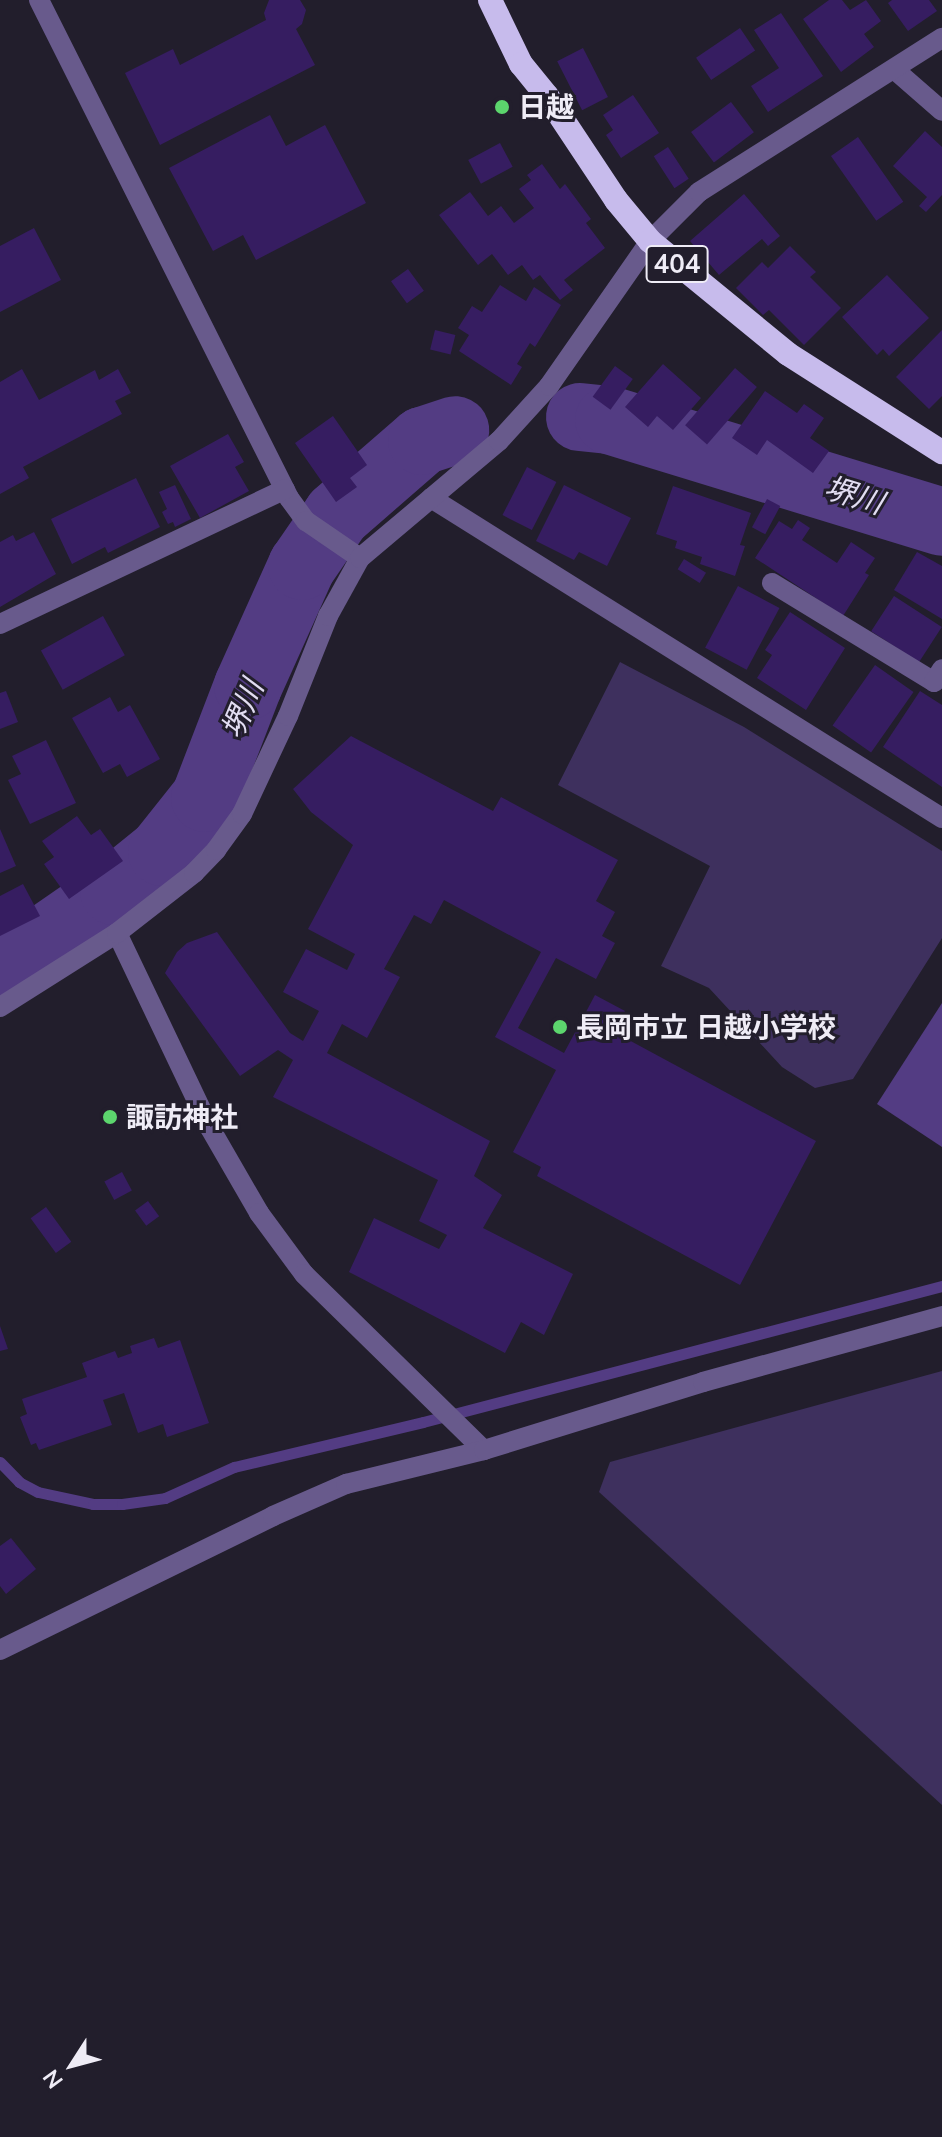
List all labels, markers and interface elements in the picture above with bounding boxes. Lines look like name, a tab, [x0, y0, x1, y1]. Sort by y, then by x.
place label: 日越	[518, 90, 574, 124]
marker: 日越	[493, 98, 511, 116]
road number: 404	[645, 242, 709, 286]
water label: 堺川	[820, 469, 888, 521]
water label: 堺川	[214, 674, 270, 744]
place label: 長岡市立 日越小学校	[576, 1010, 836, 1044]
marker: 長岡市立 日越小学校	[551, 1018, 569, 1036]
place label: 諏訪神社	[126, 1100, 238, 1134]
marker: 諏訪神社	[101, 1108, 119, 1126]
north arrow	[32, 2025, 112, 2105]
text: N	[36, 2064, 69, 2094]

